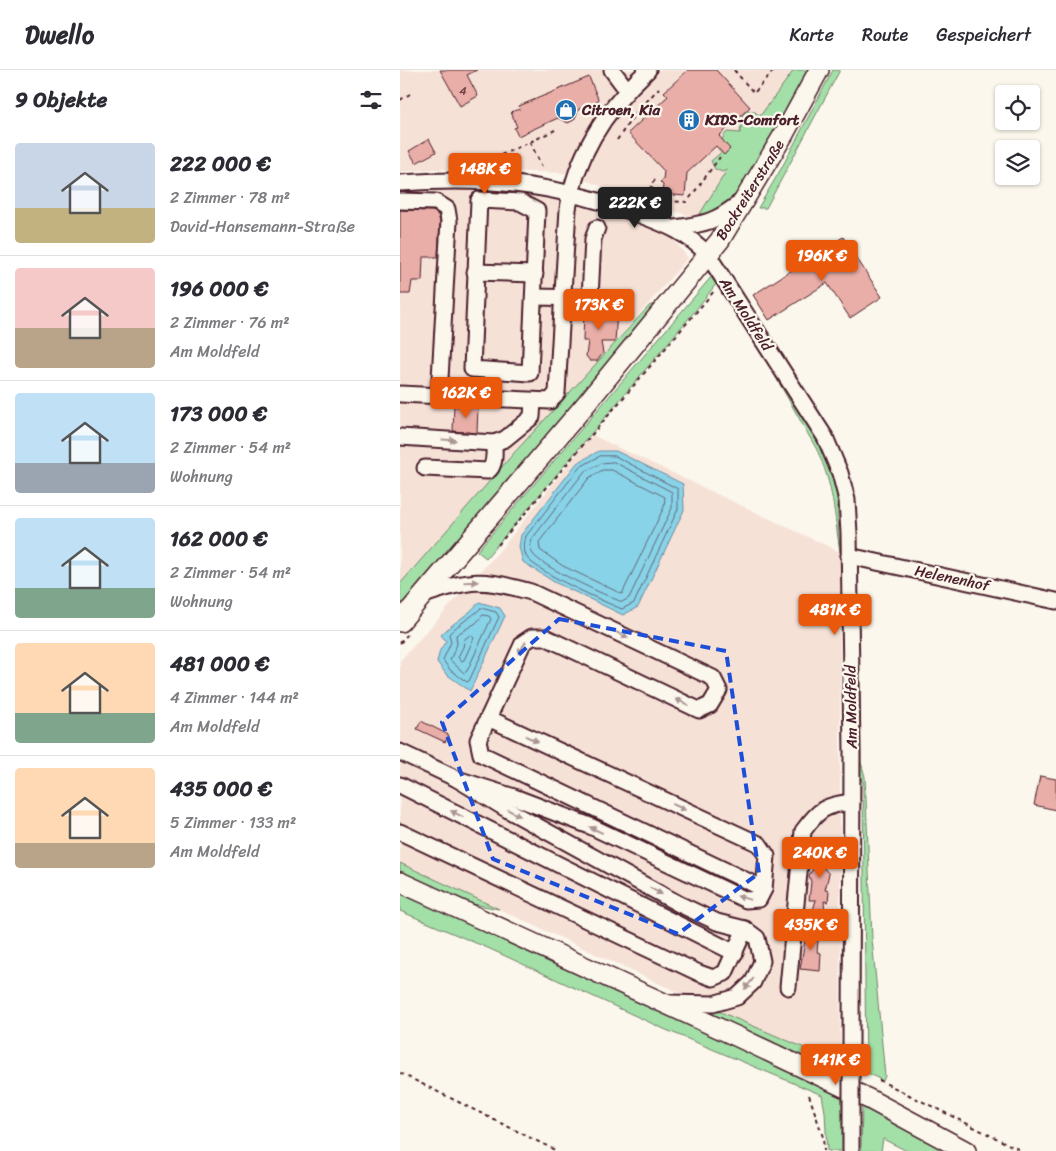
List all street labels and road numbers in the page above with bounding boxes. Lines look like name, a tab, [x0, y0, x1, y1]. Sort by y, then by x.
street label: Bockreiterstraße	[709, 134, 791, 246]
street label: Am Moldfeld	[712, 271, 780, 357]
street label: Helenenhof	[912, 557, 993, 599]
street label: Am Moldfeld	[837, 664, 865, 750]

